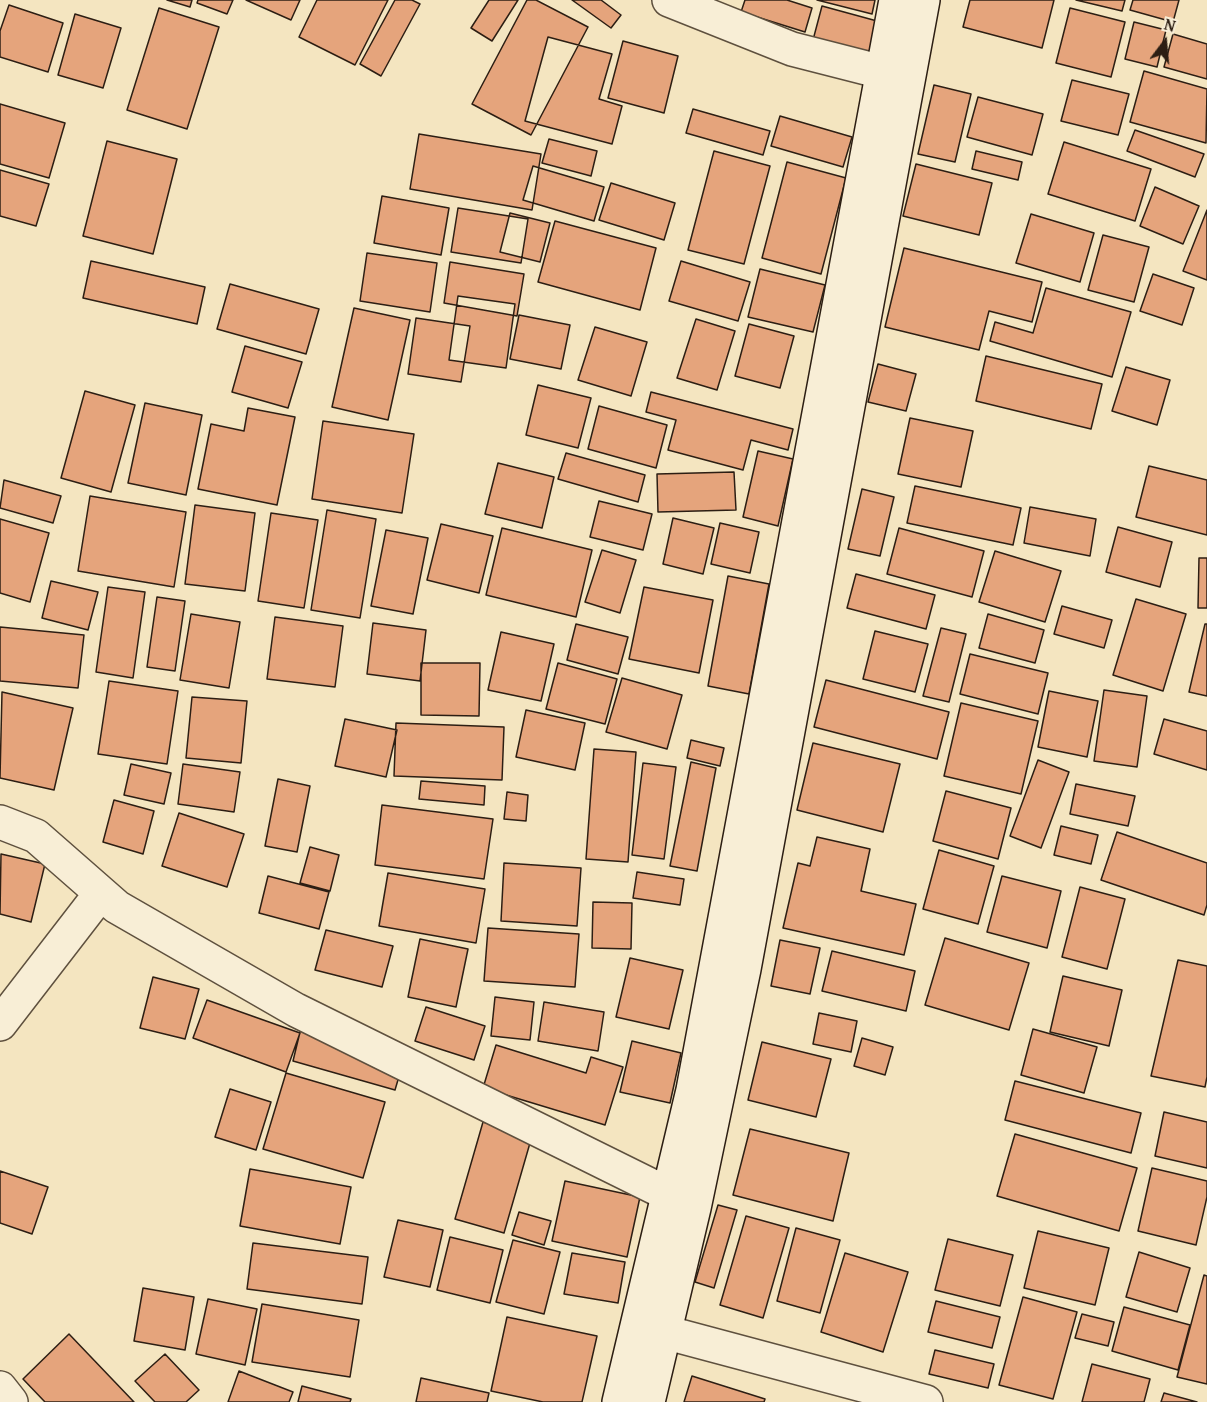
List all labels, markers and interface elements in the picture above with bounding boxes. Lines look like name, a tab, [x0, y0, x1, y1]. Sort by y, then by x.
north arrow	[1135, 12, 1195, 72]
text: N	[1162, 12, 1178, 38]

